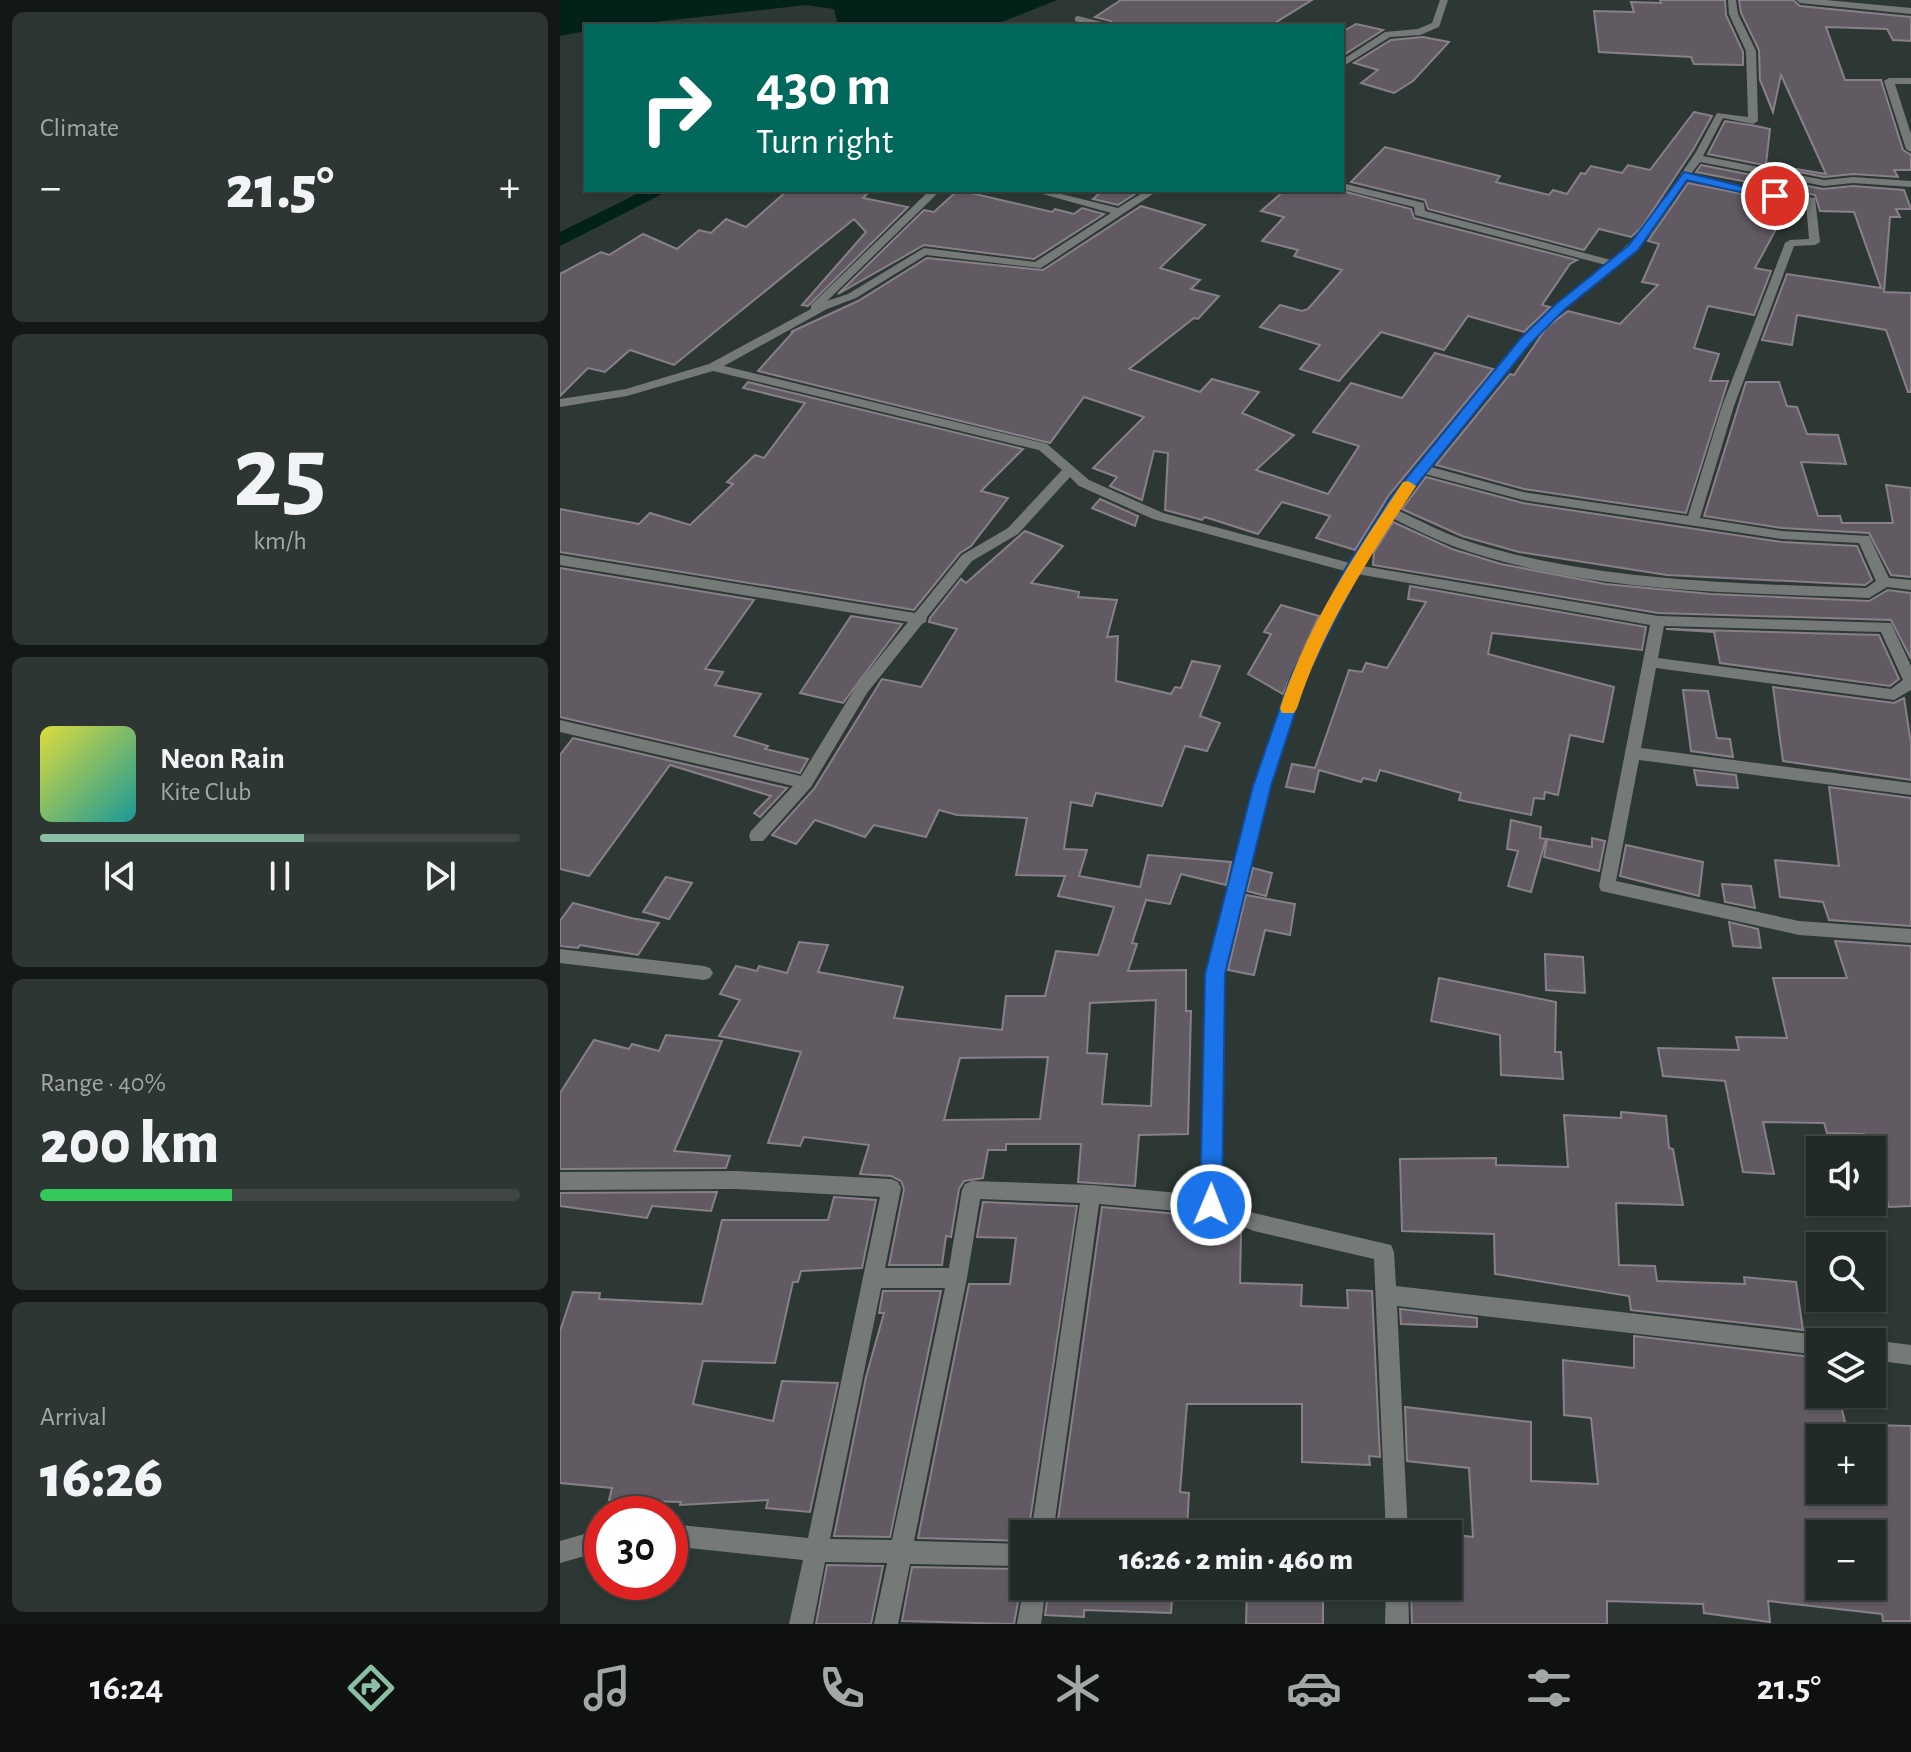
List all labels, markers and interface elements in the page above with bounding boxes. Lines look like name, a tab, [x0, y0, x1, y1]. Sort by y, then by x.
icon: right	[624, 56, 728, 160]
text: 430 m	[756, 59, 891, 115]
text: Climate	[40, 115, 119, 141]
text: Turn right	[756, 124, 893, 160]
text: 21.5°	[226, 159, 334, 219]
pin	[1741, 162, 1809, 230]
text: −	[40, 166, 61, 210]
text: +	[499, 166, 520, 210]
icon: arrive	[1753, 174, 1797, 218]
text: 25	[233, 422, 327, 526]
text: km/h	[253, 528, 307, 554]
text: Neon Rain	[160, 744, 285, 774]
text: Kite Club	[160, 779, 251, 805]
icon: previous	[98, 854, 142, 898]
icon: pause	[258, 854, 302, 898]
icon: next	[418, 854, 462, 898]
text: Range · 40%	[40, 1070, 166, 1096]
text: 200 km	[40, 1114, 219, 1174]
map controls	[1806, 1136, 1886, 1600]
button: sound	[1806, 1136, 1886, 1216]
position arrow	[1169, 1163, 1253, 1247]
button: search	[1806, 1232, 1886, 1312]
button: layers	[1806, 1328, 1886, 1408]
text: Arrival	[40, 1404, 107, 1430]
button: +	[1806, 1424, 1886, 1504]
text: 16:26	[40, 1448, 163, 1508]
speed limit sign: 30	[584, 1496, 688, 1600]
button: −	[1806, 1520, 1886, 1600]
text: 16:26 · 2 min · 460 m	[1119, 1545, 1353, 1575]
icon: directions	[343, 1660, 399, 1716]
icon: music	[579, 1660, 635, 1716]
icon: phone	[814, 1660, 870, 1716]
icon: climate	[1050, 1660, 1106, 1716]
icon: car	[1286, 1660, 1342, 1716]
icon: filters	[1521, 1660, 1577, 1716]
text: 16:24	[90, 1670, 163, 1706]
text: 21.5°	[1757, 1670, 1821, 1706]

